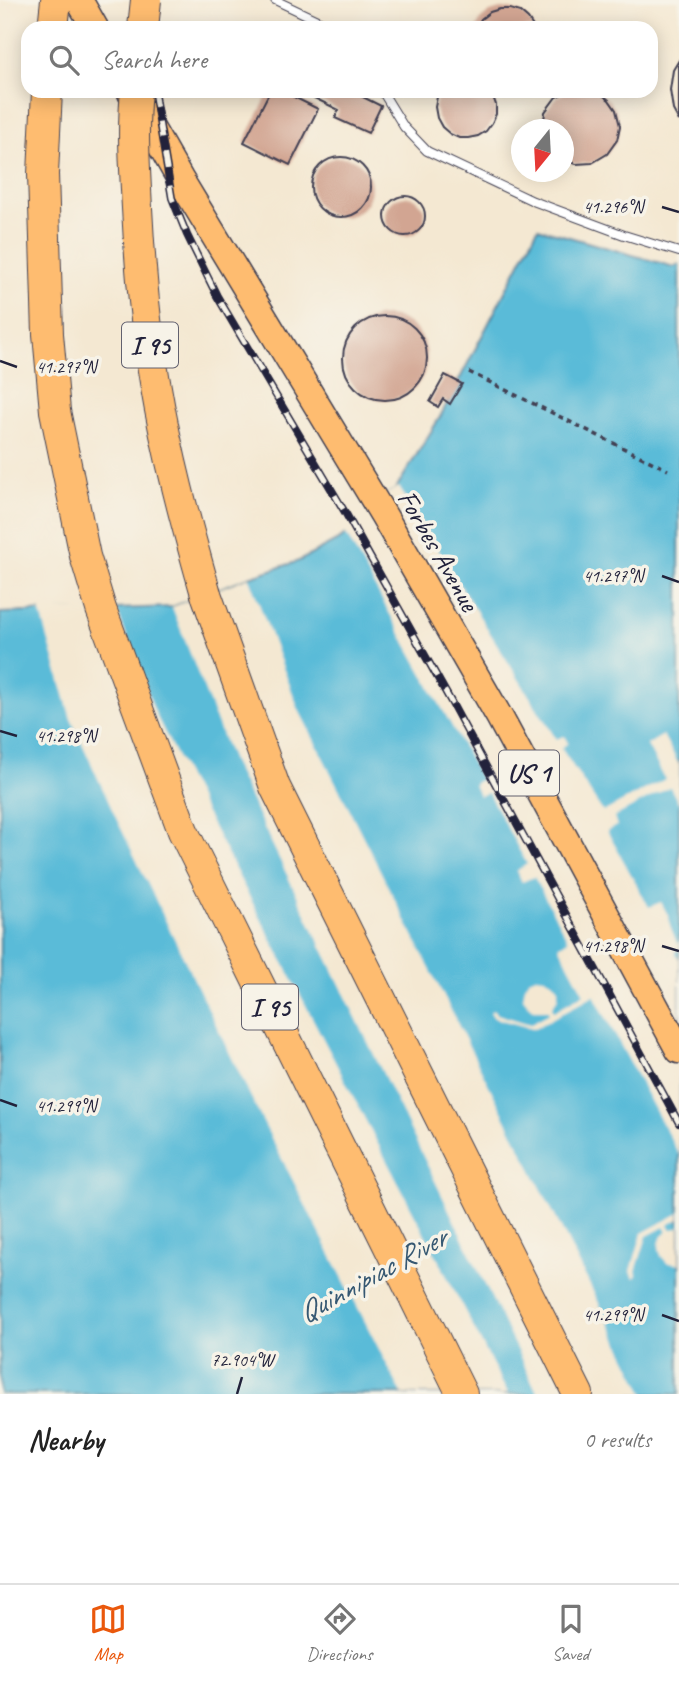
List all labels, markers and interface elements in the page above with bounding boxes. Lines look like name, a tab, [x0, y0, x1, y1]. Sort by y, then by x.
search box	[21, 21, 658, 98]
icon: search	[45, 41, 83, 79]
text: Search here	[101, 43, 207, 76]
north arrow	[511, 119, 574, 182]
text: 41.296°N	[583, 196, 646, 218]
road number: I 95	[122, 322, 178, 368]
text: 41.297°N	[36, 356, 99, 378]
street label: Forbes Avenue	[390, 483, 488, 619]
text: 41.297°N	[583, 565, 646, 587]
text: 41.298°N	[36, 725, 99, 747]
road number: US 1	[499, 750, 559, 796]
text: 41.298°N	[583, 935, 646, 957]
road number: I 95	[242, 984, 298, 1030]
text: 41.299°N	[36, 1095, 99, 1117]
water label: Quinnipiac River	[291, 1216, 457, 1331]
text: 41.299°N	[583, 1304, 646, 1326]
text: 72.904°W	[211, 1349, 276, 1371]
text: Nearby	[28, 1421, 104, 1459]
text: 0 results	[584, 1425, 651, 1454]
tab: Map	[89, 1600, 127, 1666]
tab: Directions	[306, 1600, 373, 1666]
tab: Saved	[552, 1600, 590, 1666]

